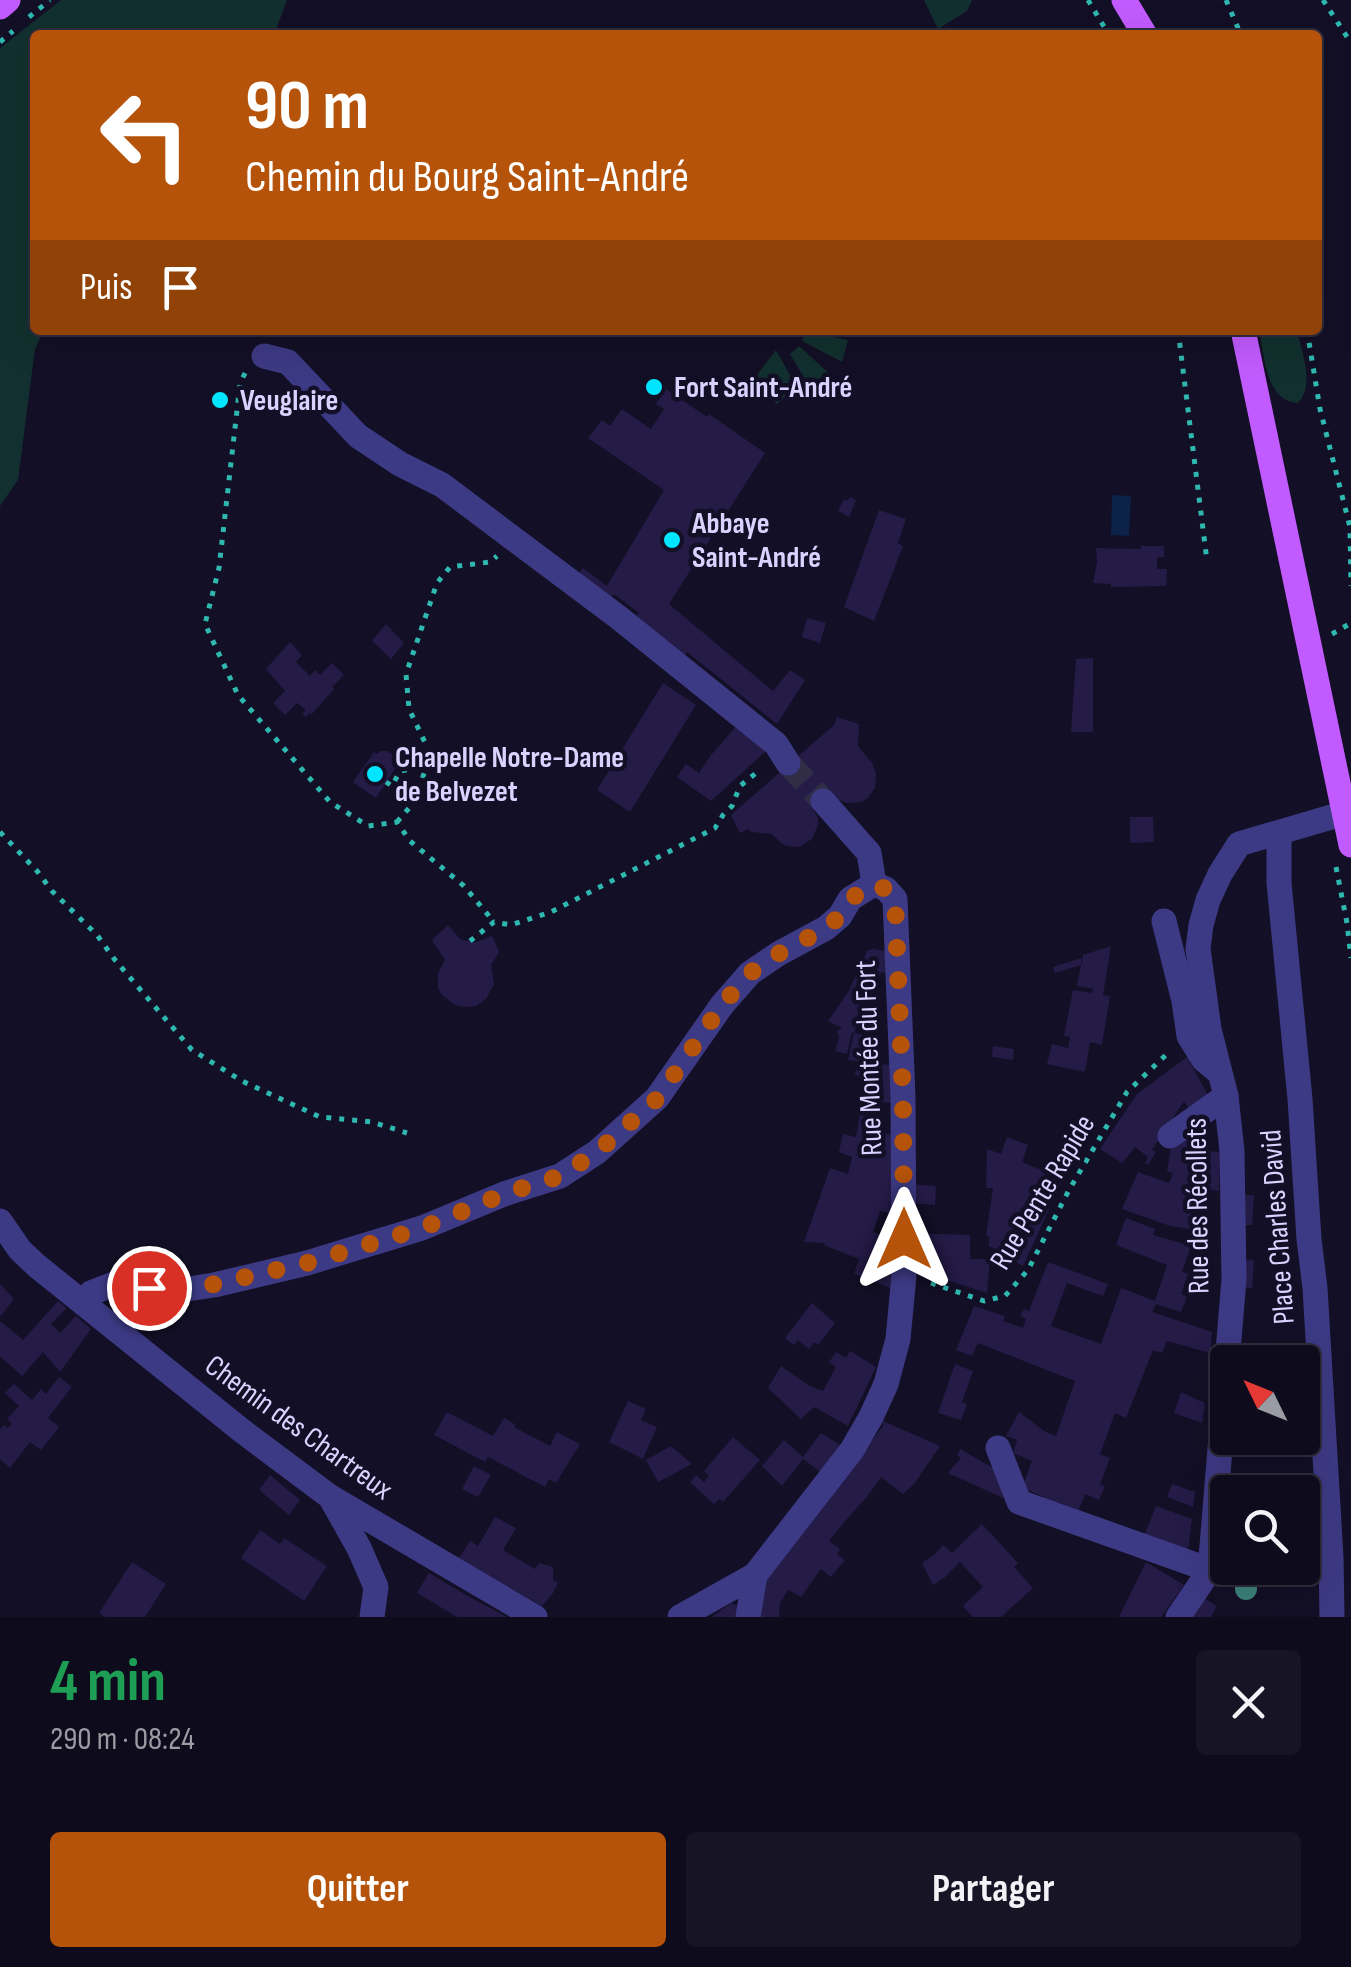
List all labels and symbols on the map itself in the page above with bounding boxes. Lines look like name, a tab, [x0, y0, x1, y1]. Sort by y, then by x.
place label: Fort Saint-André	[674, 370, 852, 406]
marker: Fort Saint-André	[643, 376, 665, 398]
place label: Veuglaire	[240, 383, 338, 419]
marker: Veuglaire	[209, 389, 231, 411]
place label: Abbaye Saint-André	[691, 506, 821, 576]
marker: Abbaye Saint-André	[661, 529, 683, 551]
place label: Chapelle Notre-Dame de Belvezet	[395, 740, 624, 810]
marker: Chapelle Notre-Dame de Belvezet	[364, 763, 386, 785]
street label: Rue Montée du Fort	[848, 960, 890, 1156]
street label: Rue Pente Rapide	[983, 1109, 1103, 1277]
street label: Rue des Récollets	[1178, 1118, 1218, 1294]
street label: Place Charles David	[1253, 1128, 1303, 1325]
position arrow	[852, 1187, 956, 1291]
pin	[107, 1246, 192, 1331]
north arrow	[1210, 1345, 1320, 1455]
street label: Chemin des Chartreux	[198, 1348, 399, 1508]

